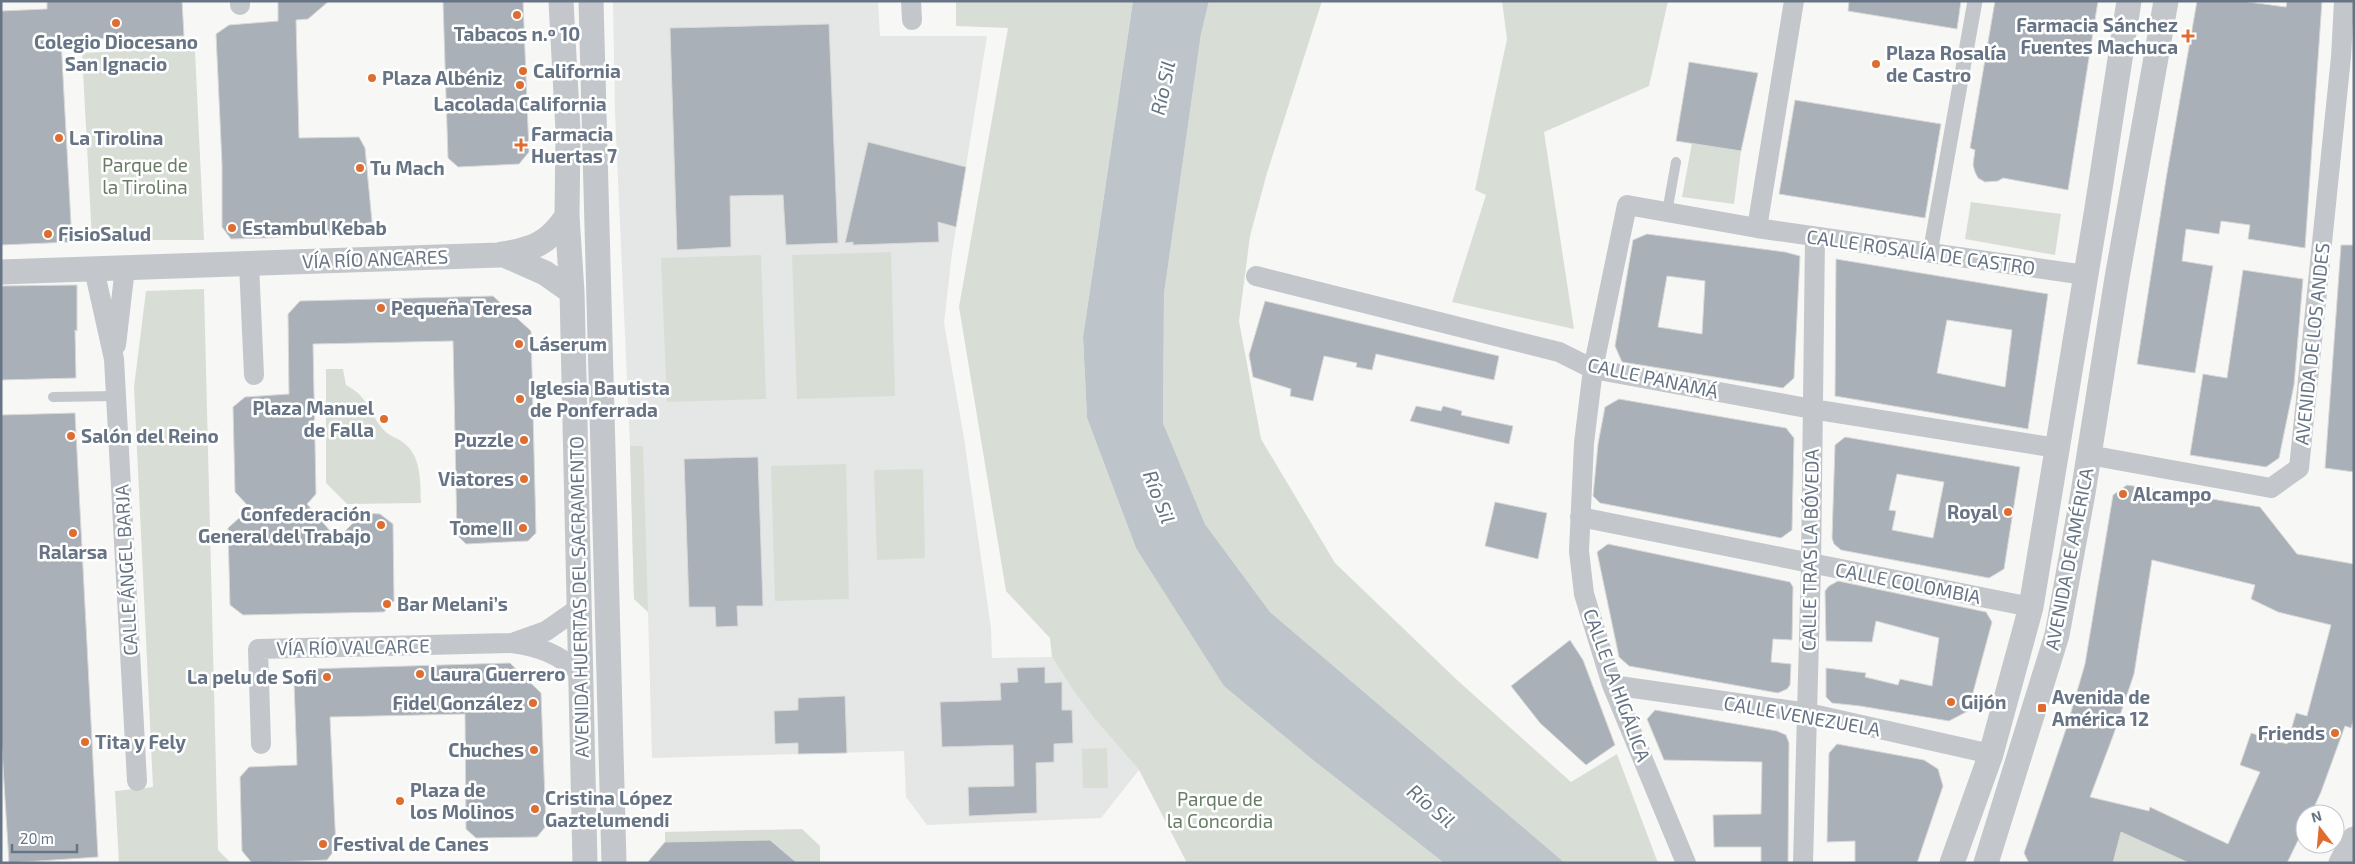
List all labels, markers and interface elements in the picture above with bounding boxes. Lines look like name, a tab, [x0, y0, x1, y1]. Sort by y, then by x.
marker: Tabacos n.º 10	[511, 9, 523, 21]
place label: Farmacia Sánchez Fuentes Machuca	[2016, 13, 2178, 58]
marker: Colegio Diocesano San Ignacio	[110, 17, 122, 29]
place label: Tabacos n.º 10	[454, 22, 580, 45]
place label: Colegio Diocesano San Ignacio	[34, 30, 198, 75]
marker: Farmacia Sánchez Fuentes Machuca	[2182, 30, 2194, 42]
place label: Plaza Rosalía de Castro	[1886, 41, 2006, 86]
water label: Río Sil	[1145, 58, 1179, 117]
marker: Plaza Rosalía de Castro	[1870, 58, 1882, 70]
place label: California	[533, 59, 621, 82]
marker: California	[517, 65, 529, 77]
place label: Plaza Albéniz	[382, 66, 503, 89]
marker: Plaza Albéniz	[366, 72, 378, 84]
marker: Lacolada California	[514, 79, 526, 91]
place label: Lacolada California	[434, 92, 606, 115]
place label: Farmacia Huertas 7	[531, 122, 617, 167]
place label: La Tirolina	[69, 126, 163, 149]
marker: La Tirolina	[53, 132, 65, 144]
marker: Farmacia Huertas 7	[515, 139, 527, 151]
park label: Parque de la Tirolina	[102, 153, 188, 198]
place label: Tu Mach	[370, 156, 445, 179]
marker: Tu Mach	[354, 162, 366, 174]
place label: Estambul Kebab	[242, 216, 387, 239]
place label: FisioSalud	[58, 222, 151, 245]
marker: Estambul Kebab	[226, 222, 238, 234]
street label: CALLE ROSALÍA DE CASTRO	[1805, 224, 2037, 279]
marker: FisioSalud	[42, 228, 54, 240]
street label: AVENIDA DE LOS ANDES	[2289, 242, 2334, 446]
street label: VÍA RÍO ANCARES	[302, 244, 448, 273]
place label: Pequeña Teresa	[391, 296, 532, 319]
marker: Pequeña Teresa	[375, 302, 387, 314]
place label: Láserum	[529, 332, 607, 355]
marker: Láserum	[513, 338, 525, 350]
street label: CALLE PANAMÁ	[1586, 352, 1721, 403]
place label: Iglesia Bautista de Ponferrada	[530, 376, 670, 421]
marker: Iglesia Bautista de Ponferrada	[514, 393, 526, 405]
place label: Plaza Manuel de Falla	[252, 396, 375, 441]
marker: Plaza Manuel de Falla	[378, 413, 390, 425]
place label: Salón del Reino	[81, 424, 219, 447]
place label: Puzzle	[454, 428, 514, 451]
marker: Salón del Reino	[65, 430, 77, 442]
marker: Puzzle	[518, 434, 530, 446]
street label: AVENIDA HUERTAS DEL SACRAMENTO	[564, 436, 593, 758]
street label: CALLE TRAS LA BÓVEDA	[1796, 448, 1823, 651]
street label: AVENIDA DE AMÉRICA	[2040, 466, 2098, 652]
place label: Viatores	[438, 467, 514, 490]
water label: Río Sil	[1139, 467, 1181, 527]
marker: Viatores	[518, 473, 530, 485]
place label: Alcampo	[2133, 482, 2212, 505]
street label: CALLE ÁNGEL BARJA	[110, 484, 141, 656]
marker: Alcampo	[2117, 488, 2129, 500]
place label: Royal	[1947, 500, 1999, 524]
place label: Confederación General del Trabajo	[198, 502, 371, 547]
marker: Royal	[2002, 506, 2014, 518]
place label: Tome II	[450, 516, 513, 539]
marker: Confederación General del Trabajo	[375, 519, 387, 531]
marker: Tome II	[517, 522, 529, 534]
marker: Ralarsa	[67, 527, 79, 539]
place label: Ralarsa	[38, 540, 108, 563]
street label: CALLE COLOMBIA	[1833, 557, 1983, 608]
place label: Bar Melani’s	[397, 592, 508, 615]
marker: Bar Melani’s	[381, 598, 393, 610]
street label: CALLE LA HIGÁLICA	[1579, 605, 1656, 765]
street label: VÍA RÍO VALCARCE	[276, 634, 430, 659]
place label: Laura Guerrero	[430, 662, 566, 685]
place label: La pelu de Sofi	[187, 665, 317, 688]
marker: Laura Guerrero	[414, 668, 426, 680]
marker: La pelu de Sofi	[321, 671, 333, 683]
place label: Avenida de América 12	[2052, 685, 2151, 730]
street label: CALLE VENEZUELA	[1722, 690, 1882, 741]
place label: Gijón	[1961, 690, 2006, 713]
place label: Fidel González	[392, 691, 523, 714]
marker: Gijón	[1945, 696, 1957, 708]
marker: Fidel González	[527, 697, 539, 709]
marker: Avenida de América 12	[2036, 702, 2048, 714]
place label: Friends	[2258, 721, 2325, 744]
marker: Friends	[2329, 727, 2341, 739]
place label: Tita y Fely	[95, 730, 186, 754]
marker: Tita y Fely	[79, 736, 91, 748]
place label: Chuches	[448, 738, 524, 761]
marker: Chuches	[528, 744, 540, 756]
place label: Plaza de los Molinos	[410, 778, 514, 823]
water label: Río Sil	[1403, 778, 1460, 832]
place label: Cristina López Gaztelumendi	[545, 786, 673, 831]
park label: Parque de la Concordia	[1167, 787, 1273, 832]
marker: Plaza de los Molinos	[394, 795, 406, 807]
marker: Cristina López Gaztelumendi	[529, 803, 541, 815]
north arrow	[2295, 804, 2345, 854]
text: N	[2309, 806, 2323, 826]
scale bar	[12, 822, 78, 854]
text: 20 m	[20, 829, 54, 847]
place label: Festival de Canes	[333, 832, 489, 855]
marker: Festival de Canes	[317, 838, 329, 850]

